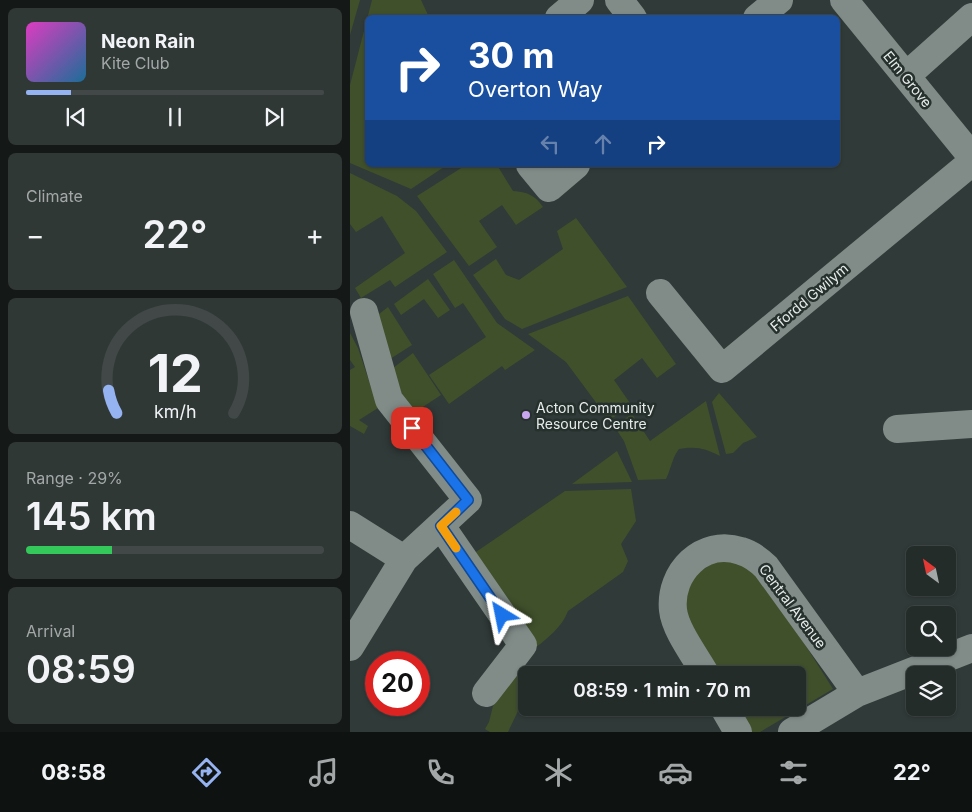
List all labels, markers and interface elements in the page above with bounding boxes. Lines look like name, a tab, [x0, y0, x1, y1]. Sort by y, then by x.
text: Neon Rain	[101, 30, 195, 53]
text: 30 m	[468, 34, 554, 76]
icon: right	[385, 35, 450, 100]
street label: Elm Grove	[880, 47, 936, 111]
text: Kite Club	[101, 53, 170, 73]
text: Overton Way	[468, 76, 603, 102]
icon: previous	[62, 103, 90, 131]
icon: pause	[161, 103, 189, 131]
icon: next	[260, 103, 288, 131]
icon: left	[536, 130, 564, 158]
icon: ahead	[589, 130, 617, 158]
icon: right	[642, 130, 670, 158]
text: Climate	[26, 186, 83, 206]
text: 22°	[143, 211, 207, 257]
text: −	[26, 218, 45, 252]
text: +	[305, 218, 324, 252]
street label: Ffordd Gwilym	[767, 259, 851, 335]
text: 12	[147, 342, 203, 405]
place label: Acton Community Resource Centre	[536, 399, 655, 432]
text: km/h	[154, 401, 196, 422]
pin	[391, 407, 433, 449]
marker: Acton Community Resource Centre	[520, 409, 532, 421]
icon: arrive	[398, 414, 426, 442]
text: Range · 29%	[26, 468, 123, 488]
text: 145 km	[26, 493, 157, 539]
north arrow	[906, 546, 956, 596]
map controls	[906, 546, 956, 716]
street label: Central Avenue	[756, 561, 830, 651]
position arrow	[475, 588, 527, 640]
button: search	[906, 606, 956, 656]
text: Arrival	[26, 621, 75, 641]
text: 08:59	[26, 646, 136, 692]
speed limit sign: 20	[365, 651, 430, 716]
button: layers	[906, 666, 956, 716]
text: 08:59 · 1 min · 70 m	[573, 679, 751, 702]
icon: directions	[189, 755, 224, 790]
icon: music	[306, 755, 341, 790]
icon: phone	[423, 755, 458, 790]
icon: climate	[541, 755, 576, 790]
icon: car	[658, 755, 693, 790]
icon: filters	[776, 755, 811, 790]
text: 08:58	[41, 759, 106, 785]
text: 22°	[893, 759, 931, 785]

